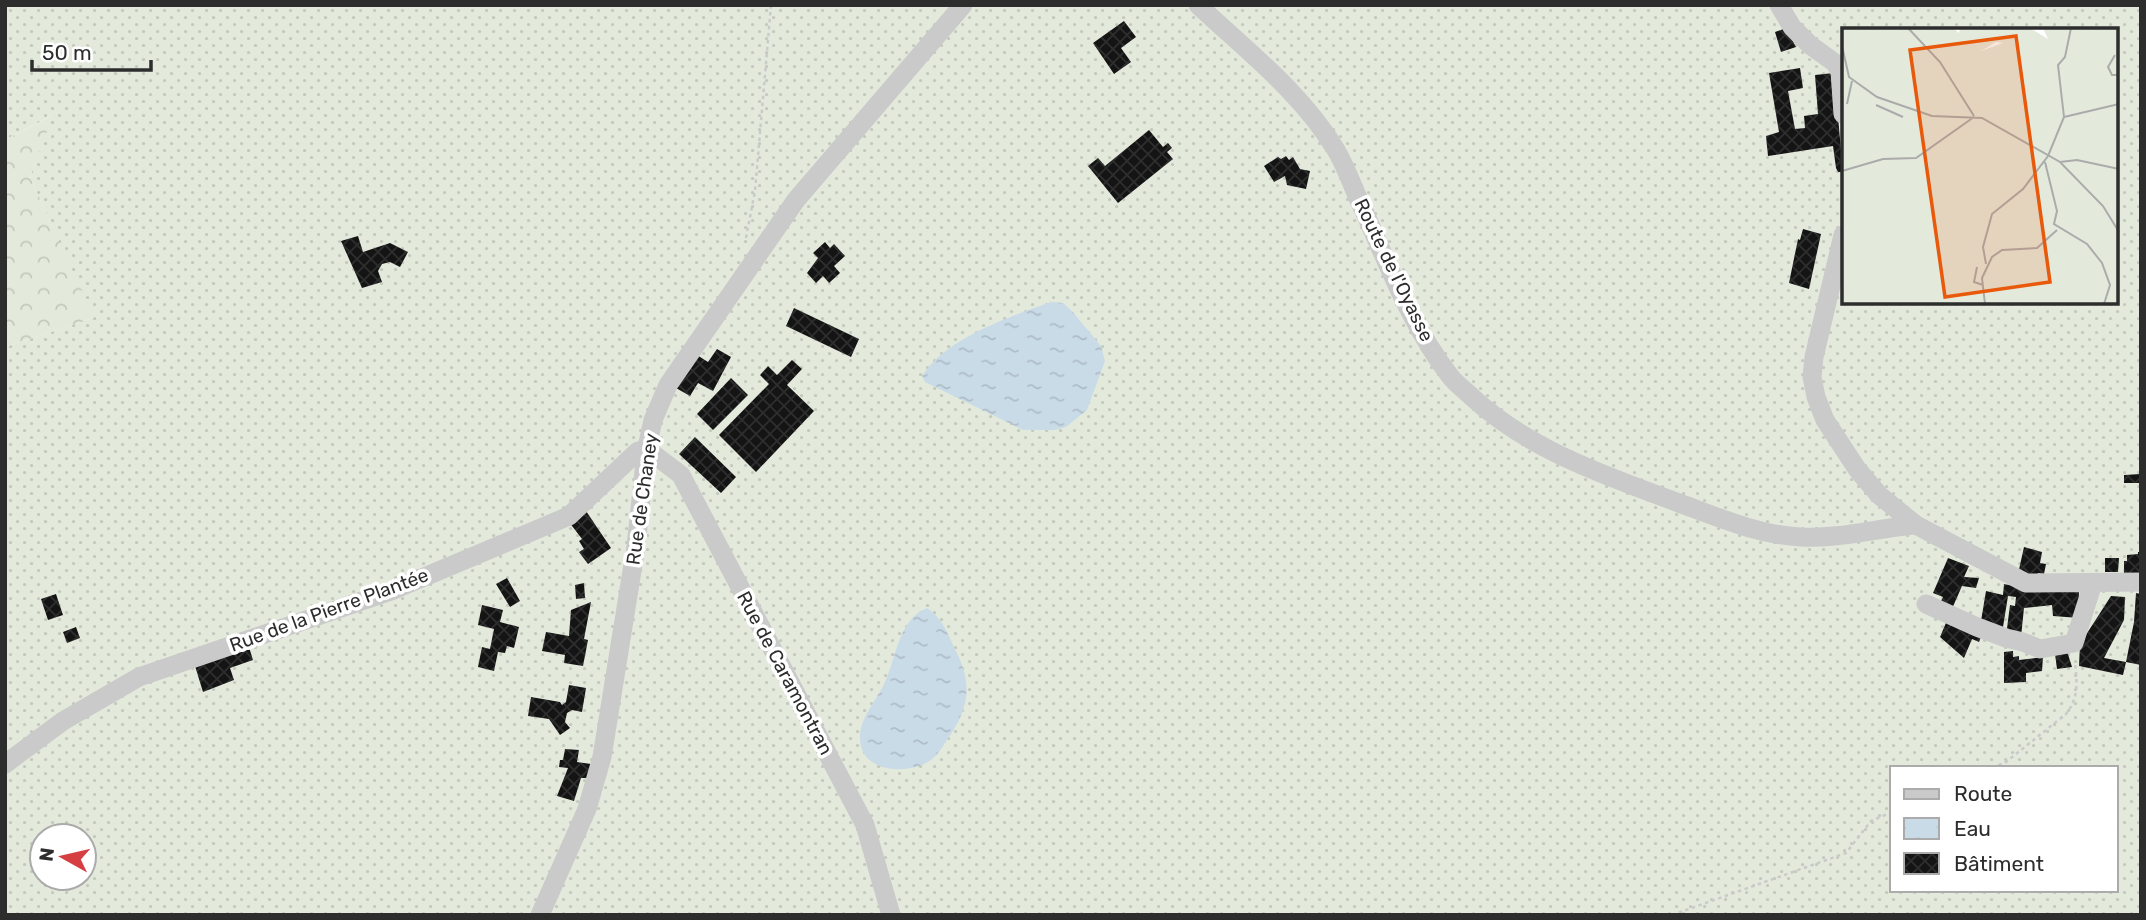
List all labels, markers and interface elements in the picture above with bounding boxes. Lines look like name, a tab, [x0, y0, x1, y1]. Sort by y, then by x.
scale bar	[32, 28, 150, 72]
inset map	[1842, 28, 2118, 304]
text: 50 m	[42, 40, 92, 65]
street label: Route de l'Oyasse	[1349, 195, 1439, 345]
street label: Rue de Chaney	[621, 432, 663, 566]
street label: Rue de la Pierre Plantée	[226, 563, 432, 657]
street label: Rue de Caramontran	[732, 587, 838, 759]
legend	[1890, 766, 2118, 892]
text: Route	[1954, 781, 2012, 806]
text: Eau	[1954, 816, 1991, 841]
north arrow	[28, 822, 98, 892]
text: N	[34, 846, 59, 863]
text: Bâtiment	[1954, 851, 2044, 876]

